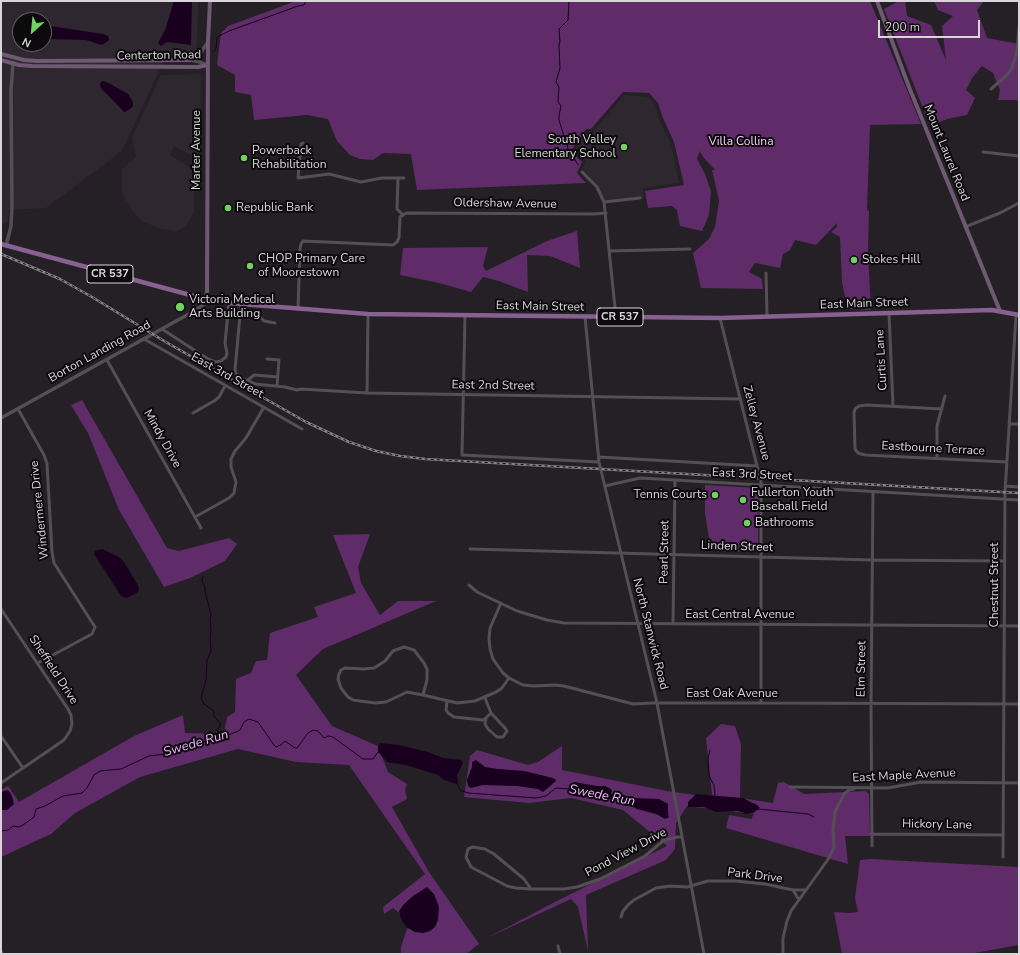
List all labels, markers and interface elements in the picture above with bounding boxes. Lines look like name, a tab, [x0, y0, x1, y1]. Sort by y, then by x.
north arrow	[12, 12, 52, 52]
scale bar	[880, 12, 982, 38]
text: 200 m	[885, 19, 920, 35]
text: N	[20, 34, 34, 51]
street label: Centerton Road	[117, 48, 201, 64]
street label: Mount Laurel Road	[920, 103, 972, 203]
street label: Marter Avenue	[190, 110, 204, 190]
place label: South Valley Elementary School	[515, 133, 616, 161]
park label: Villa Collina	[709, 135, 773, 149]
marker: South Valley Elementary School	[619, 142, 629, 152]
place label: Powerback Rehabilitation	[252, 144, 327, 172]
marker: Powerback Rehabilitation	[239, 153, 249, 163]
street label: Oldershaw Avenue	[453, 196, 557, 212]
place label: Republic Bank	[236, 201, 313, 215]
marker: Republic Bank	[223, 203, 233, 213]
place label: CHOP Primary Care of Moorestown	[258, 252, 365, 280]
place label: Stokes Hill	[862, 253, 920, 267]
marker: Stokes Hill	[849, 255, 859, 265]
marker: CHOP Primary Care of Moorestown	[245, 261, 255, 271]
road number: CR 537	[87, 265, 133, 283]
place label: Victoria Medical Arts Building	[189, 293, 275, 321]
street label: East Main Street	[820, 295, 908, 313]
street label: East Main Street	[496, 299, 584, 315]
marker: Victoria Medical Arts Building	[174, 301, 186, 313]
road number: CR 537	[597, 308, 643, 326]
street label: Borton Landing Road	[46, 318, 154, 386]
street label: Curtis Lane	[873, 329, 891, 391]
street label: East 3rd Street	[188, 350, 266, 402]
street label: East 2nd Street	[451, 378, 535, 394]
street label: Zelley Avenue	[739, 384, 773, 462]
street label: Mindy Drive	[140, 407, 184, 471]
street label: Eastbourne Terrace	[881, 439, 985, 459]
street label: Windermere Drive	[28, 460, 52, 560]
street label: East 3rd Street	[711, 466, 793, 484]
place label: Fullerton Youth Baseball Field	[751, 486, 834, 514]
place label: Tennis Courts	[633, 488, 707, 502]
marker: Tennis Courts	[710, 490, 720, 500]
marker: Fullerton Youth Baseball Field	[738, 495, 748, 505]
place label: Bathrooms	[755, 516, 814, 530]
marker: Bathrooms	[742, 518, 752, 528]
street label: Pearl Street	[657, 520, 673, 584]
street label: Linden Street	[701, 539, 773, 555]
street label: Chestnut Street	[988, 543, 1002, 627]
street label: North Stanwick Road	[629, 577, 671, 691]
street label: East Central Avenue	[685, 608, 795, 622]
street label: Sheffield Drive	[25, 633, 81, 707]
street label: Elm Street	[854, 641, 870, 697]
street label: East Oak Avenue	[686, 687, 778, 701]
water label: Swede Run	[162, 727, 230, 761]
street label: East Maple Avenue	[852, 766, 956, 786]
water label: Swede Run	[568, 782, 636, 810]
street label: Hickory Lane	[902, 817, 972, 833]
street label: Pond View Drive	[583, 826, 669, 880]
street label: Park Drive	[727, 865, 783, 887]

